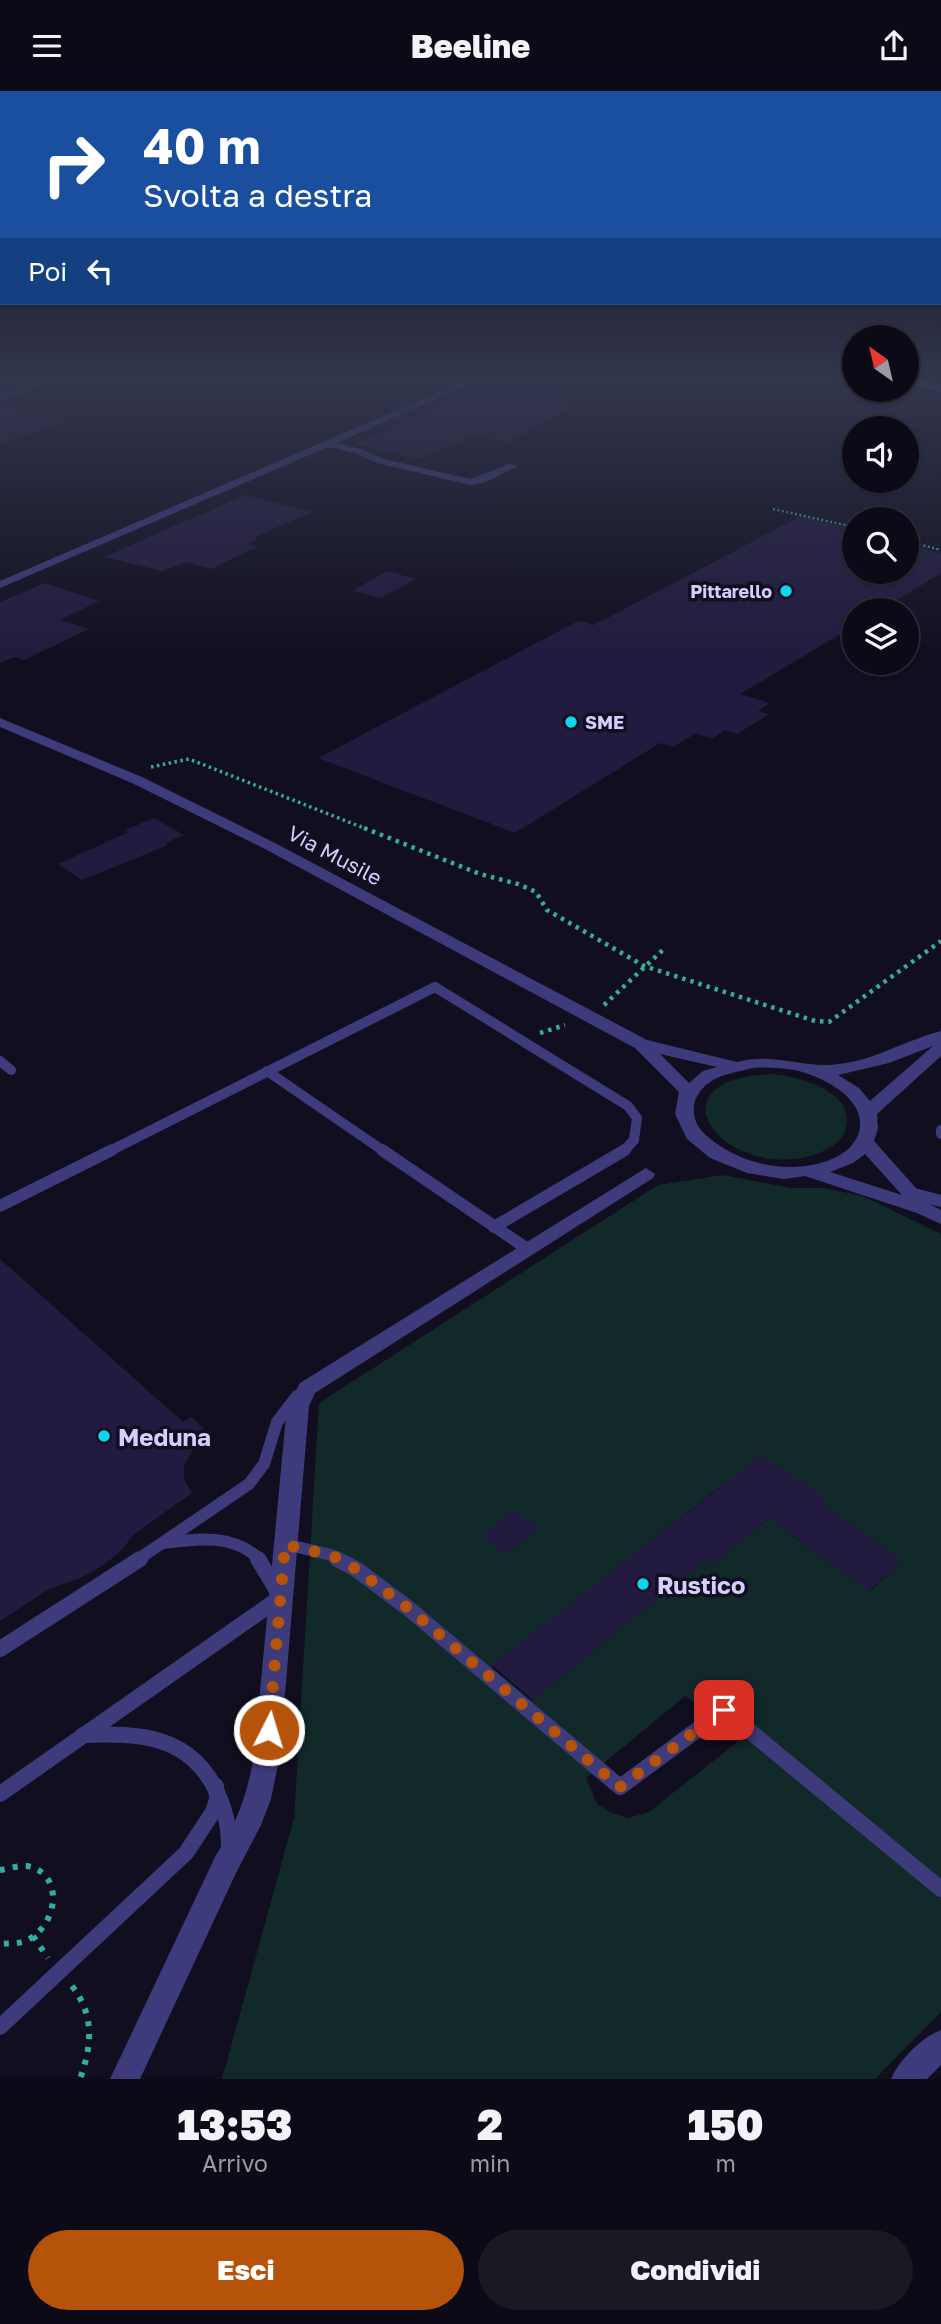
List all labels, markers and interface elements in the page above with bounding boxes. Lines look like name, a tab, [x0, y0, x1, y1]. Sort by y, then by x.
icon: menu	[28, 27, 66, 65]
text: Beeline	[411, 27, 530, 65]
icon: share	[875, 27, 913, 65]
text: 40 m	[143, 116, 261, 175]
icon: right	[28, 119, 119, 210]
text: Svolta a destra	[143, 176, 372, 214]
icon: left	[81, 252, 119, 290]
text: Poi	[28, 256, 67, 287]
north arrow	[842, 325, 919, 403]
map controls	[842, 325, 919, 675]
button: sound	[842, 416, 919, 493]
button: search	[842, 507, 919, 584]
place label: Pittarello	[690, 580, 772, 602]
marker: Pittarello	[778, 583, 794, 599]
button: layers	[842, 598, 919, 675]
place label: SME	[585, 711, 624, 733]
marker: SME	[563, 714, 579, 730]
street label: Via Musile	[283, 819, 387, 891]
place label: Meduna	[118, 1422, 211, 1451]
marker: Meduna	[96, 1428, 112, 1444]
place label: Rustico	[657, 1570, 745, 1599]
marker: Rustico	[635, 1576, 651, 1592]
pin	[694, 1680, 754, 1740]
icon: arrive	[705, 1691, 743, 1729]
position arrow	[232, 1693, 306, 1767]
text: 13:53	[177, 2099, 293, 2149]
text: 2	[477, 2099, 503, 2149]
text: 150	[687, 2099, 764, 2149]
text: Arrivo	[202, 2149, 268, 2177]
text: min	[470, 2149, 510, 2177]
text: m	[715, 2149, 736, 2177]
button: Esci	[28, 2230, 464, 2310]
button: Condividi	[478, 2230, 913, 2310]

